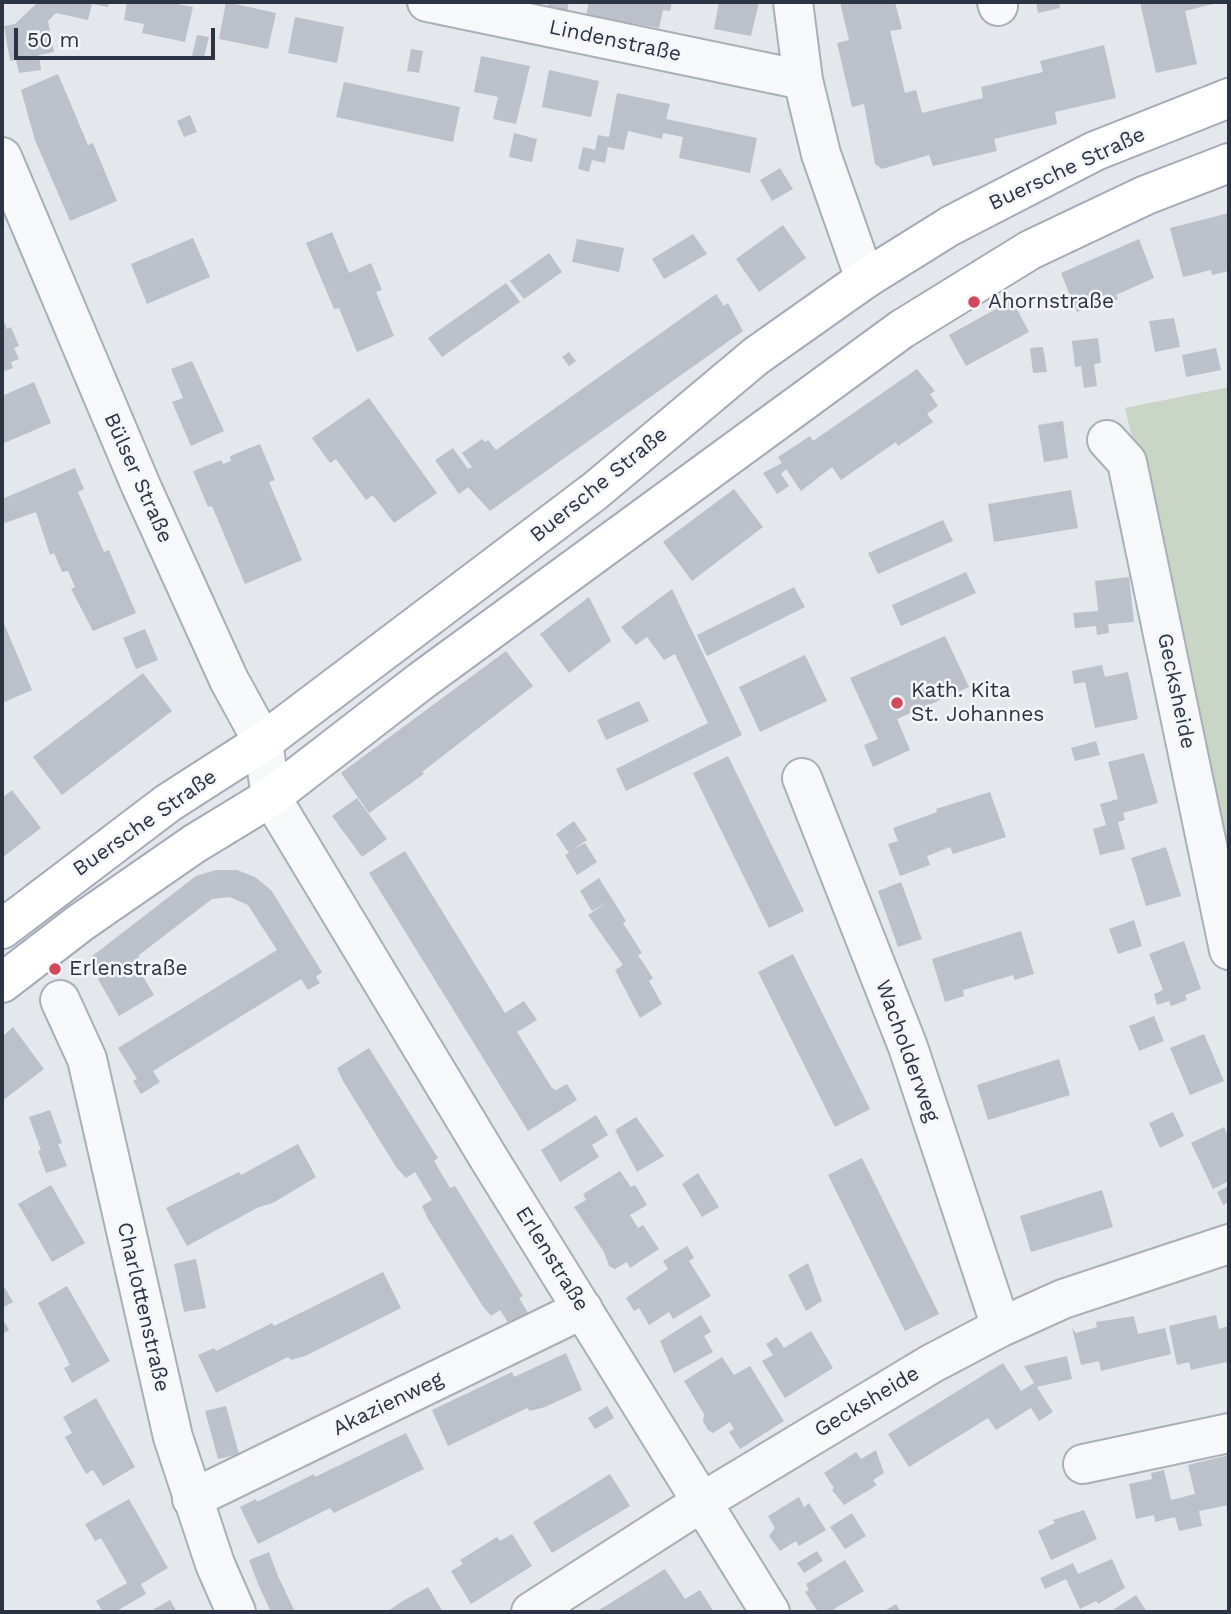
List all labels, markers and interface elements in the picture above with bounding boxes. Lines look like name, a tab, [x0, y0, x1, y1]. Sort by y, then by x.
scale bar	[18, 14, 219, 58]
street label: Lindenstraße	[547, 15, 683, 67]
text: 50 m	[27, 27, 79, 52]
street label: Buersche Straße	[985, 122, 1149, 216]
place label: Ahornstraße	[988, 289, 1114, 315]
marker: Ahornstraße	[966, 294, 982, 310]
street label: Bülser Straße	[98, 409, 178, 547]
street label: Buersche Straße	[525, 422, 673, 548]
street label: Gecksheide	[1151, 631, 1201, 751]
place label: Kath. Kita St. Johannes	[911, 678, 1044, 728]
marker: Kath. Kita St. Johannes	[889, 695, 905, 711]
street label: Buersche Straße	[68, 764, 222, 882]
place label: Erlenstraße	[69, 956, 188, 982]
marker: Erlenstraße	[47, 961, 63, 977]
street label: Wacholderweg	[870, 977, 944, 1125]
street label: Erlenstraße	[510, 1202, 594, 1316]
street label: Charlottenstraße	[111, 1220, 175, 1394]
street label: Gecksheide	[810, 1361, 924, 1443]
street label: Akazienweg	[329, 1366, 447, 1442]

